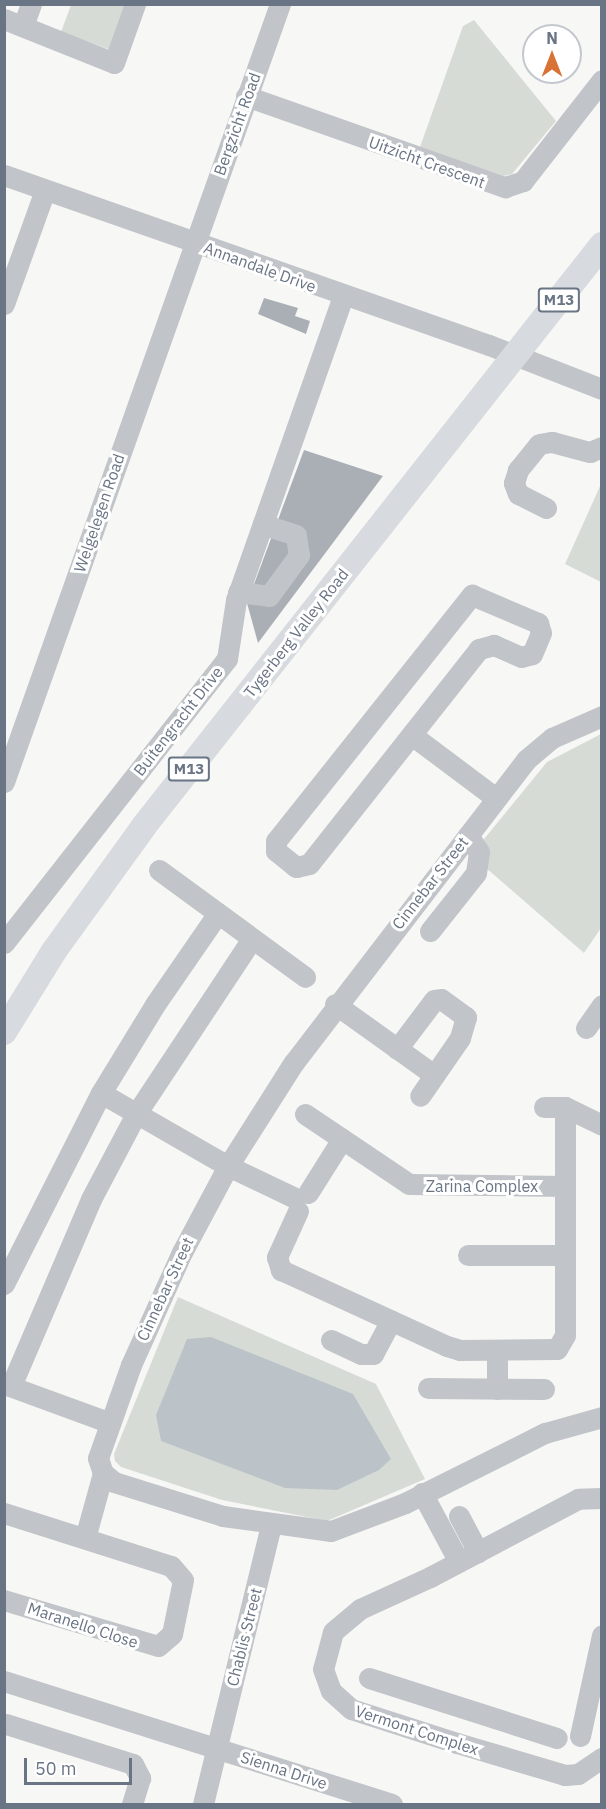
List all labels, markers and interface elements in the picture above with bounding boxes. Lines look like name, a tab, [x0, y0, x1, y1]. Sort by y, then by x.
north arrow	[522, 24, 582, 84]
text: N	[546, 28, 558, 48]
street label: Bergzicht Road	[210, 70, 264, 178]
street label: Uitzicht Crescent	[366, 132, 488, 192]
street label: Annandale Drive	[201, 238, 319, 296]
road number: M13	[536, 288, 582, 312]
street label: Welgelegen Road	[70, 451, 128, 575]
street label: Tygerberg Valley Road	[240, 565, 352, 701]
street label: Buitengracht Drive	[129, 663, 227, 779]
road number: M13	[166, 757, 212, 781]
street label: Cinnebar Street	[388, 833, 472, 933]
street label: Zarina Complex	[426, 1176, 538, 1196]
street label: Cinnebar Street	[133, 1234, 197, 1344]
street label: Chablis Street	[223, 1586, 265, 1688]
street label: Maranello Close	[25, 1598, 141, 1652]
street label: Vermont Complex	[353, 1701, 481, 1759]
scale bar	[27, 1746, 135, 1784]
street label: Sienna Drive	[238, 1747, 330, 1793]
text: 50 m	[35, 1757, 77, 1780]

